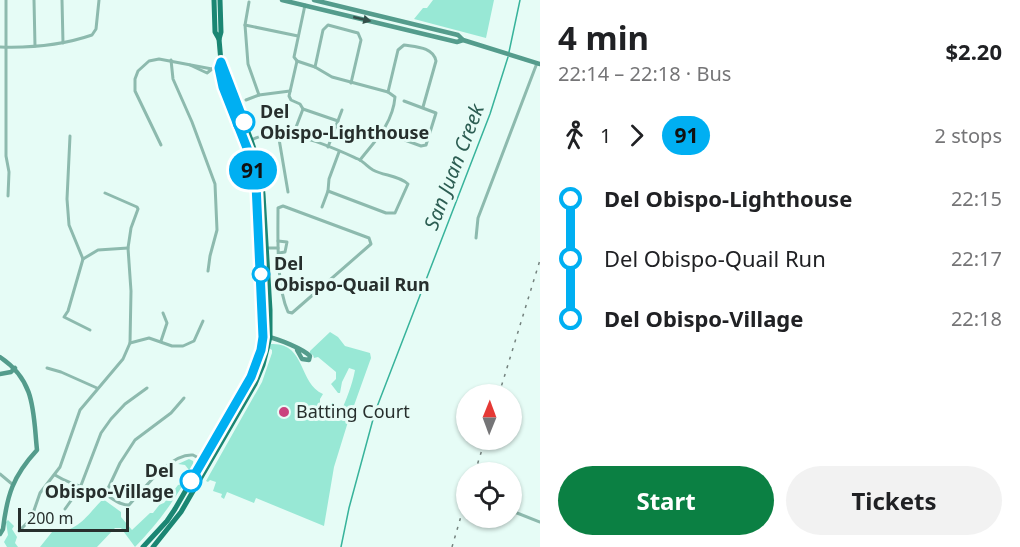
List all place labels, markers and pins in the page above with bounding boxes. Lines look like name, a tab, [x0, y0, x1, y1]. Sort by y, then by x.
place label: Del Obispo-Lighthouse	[260, 99, 429, 144]
marker: Del Obispo-Lighthouse	[233, 111, 255, 133]
place label: Del Obispo-Quail Run	[274, 251, 430, 296]
marker: Del Obispo-Quail Run	[252, 265, 270, 283]
place label: Batting Court	[296, 399, 410, 423]
marker: Batting Court	[277, 405, 291, 419]
place label: Del Obispo-Village	[45, 458, 174, 503]
marker: Del Obispo-Village	[180, 470, 202, 492]

